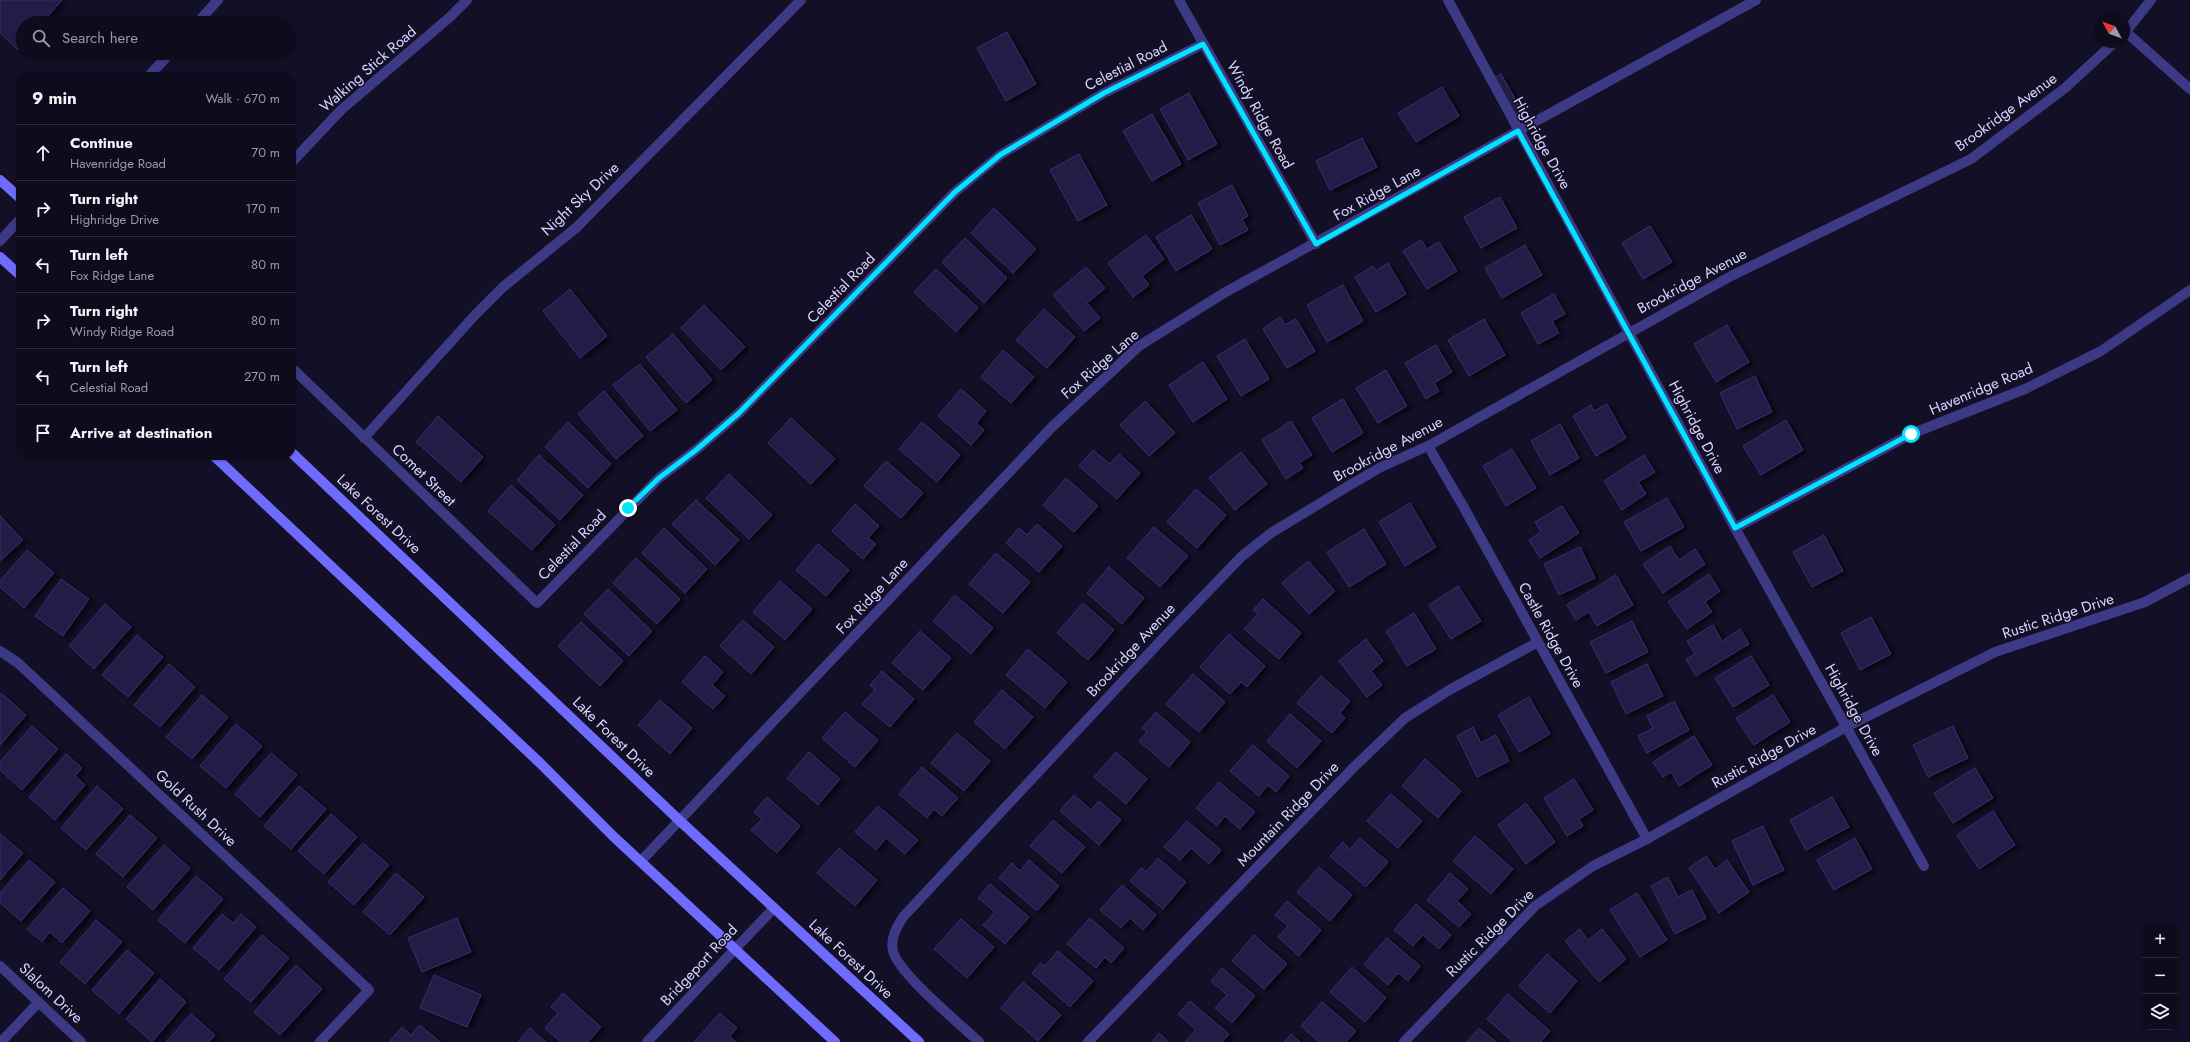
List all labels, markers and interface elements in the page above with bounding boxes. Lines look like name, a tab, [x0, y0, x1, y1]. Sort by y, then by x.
north arrow	[2094, 12, 2130, 48]
search box	[16, 16, 296, 60]
street label: Walking Stick Road	[315, 21, 421, 117]
icon: search	[30, 27, 52, 49]
text: Search here	[62, 27, 138, 49]
street label: Celestial Road	[1081, 36, 1171, 96]
street label: Windy Ridge Road	[1221, 57, 1299, 173]
street label: Brookridge Avenue	[1950, 67, 2062, 157]
text: 9 min	[32, 86, 77, 110]
text: Walk · 670 m	[206, 89, 280, 108]
street label: Highridge Drive	[1507, 93, 1577, 194]
text: Continue	[70, 132, 133, 154]
icon: ahead	[32, 142, 54, 164]
text: 70 m	[251, 143, 280, 162]
text: Havenridge Road	[70, 154, 166, 173]
street label: Night Sky Drive	[536, 157, 624, 241]
street label: Fox Ridge Lane	[1329, 160, 1425, 226]
text: Turn right	[70, 188, 138, 210]
icon: right	[32, 198, 54, 220]
text: 170 m	[245, 199, 280, 218]
text: Highridge Drive	[70, 210, 159, 229]
street label: Brookridge Avenue	[1633, 243, 1751, 319]
text: Turn left	[70, 244, 128, 266]
street label: Celestial Road	[802, 248, 880, 328]
icon: left	[32, 254, 54, 276]
text: 80 m	[251, 255, 280, 274]
text: Fox Ridge Lane	[70, 266, 154, 285]
text: Turn right	[70, 300, 138, 322]
icon: right	[32, 310, 54, 332]
text: 80 m	[251, 311, 280, 330]
text: Windy Ridge Road	[70, 322, 174, 341]
street label: Fox Ridge Lane	[1056, 324, 1144, 404]
text: Turn left	[70, 356, 128, 378]
street label: Havenridge Road	[1926, 357, 2036, 421]
icon: left	[32, 366, 54, 388]
text: 270 m	[244, 367, 280, 386]
street label: Highridge Drive	[1663, 376, 1731, 478]
text: Celestial Road	[70, 378, 148, 397]
street label: Brookridge Avenue	[1329, 411, 1447, 487]
icon: arrive	[32, 422, 54, 444]
text: Arrive at destination	[70, 422, 212, 444]
route start	[1902, 425, 1920, 443]
street label: Comet Street	[387, 439, 461, 512]
street label: Lake Forest Drive	[332, 469, 426, 559]
route end	[619, 499, 637, 517]
street label: Celestial Road	[533, 505, 611, 585]
street label: Fox Ridge Lane	[831, 553, 913, 639]
street label: Castle Ridge Drive	[1513, 578, 1589, 692]
street label: Rustic Ridge Drive	[1999, 587, 2117, 644]
street label: Brookridge Avenue	[1082, 598, 1181, 702]
street label: Highridge Drive	[1819, 660, 1889, 761]
street label: Lake Forest Drive	[568, 692, 661, 783]
street label: Rustic Ridge Drive	[1708, 718, 1820, 794]
street label: Mountain Ridge Drive	[1232, 756, 1344, 871]
street label: Gold Rush Drive	[150, 764, 242, 852]
street label: Rustic Ridge Drive	[1441, 884, 1539, 982]
street label: Lake Forest Drive	[804, 914, 898, 1004]
street label: Bridgeport Road	[655, 919, 743, 1011]
map controls	[2142, 922, 2178, 1030]
button: +	[2142, 922, 2178, 958]
street label: Slalom Drive	[14, 958, 88, 1029]
button: −	[2142, 958, 2178, 994]
button: layers	[2142, 994, 2178, 1030]

